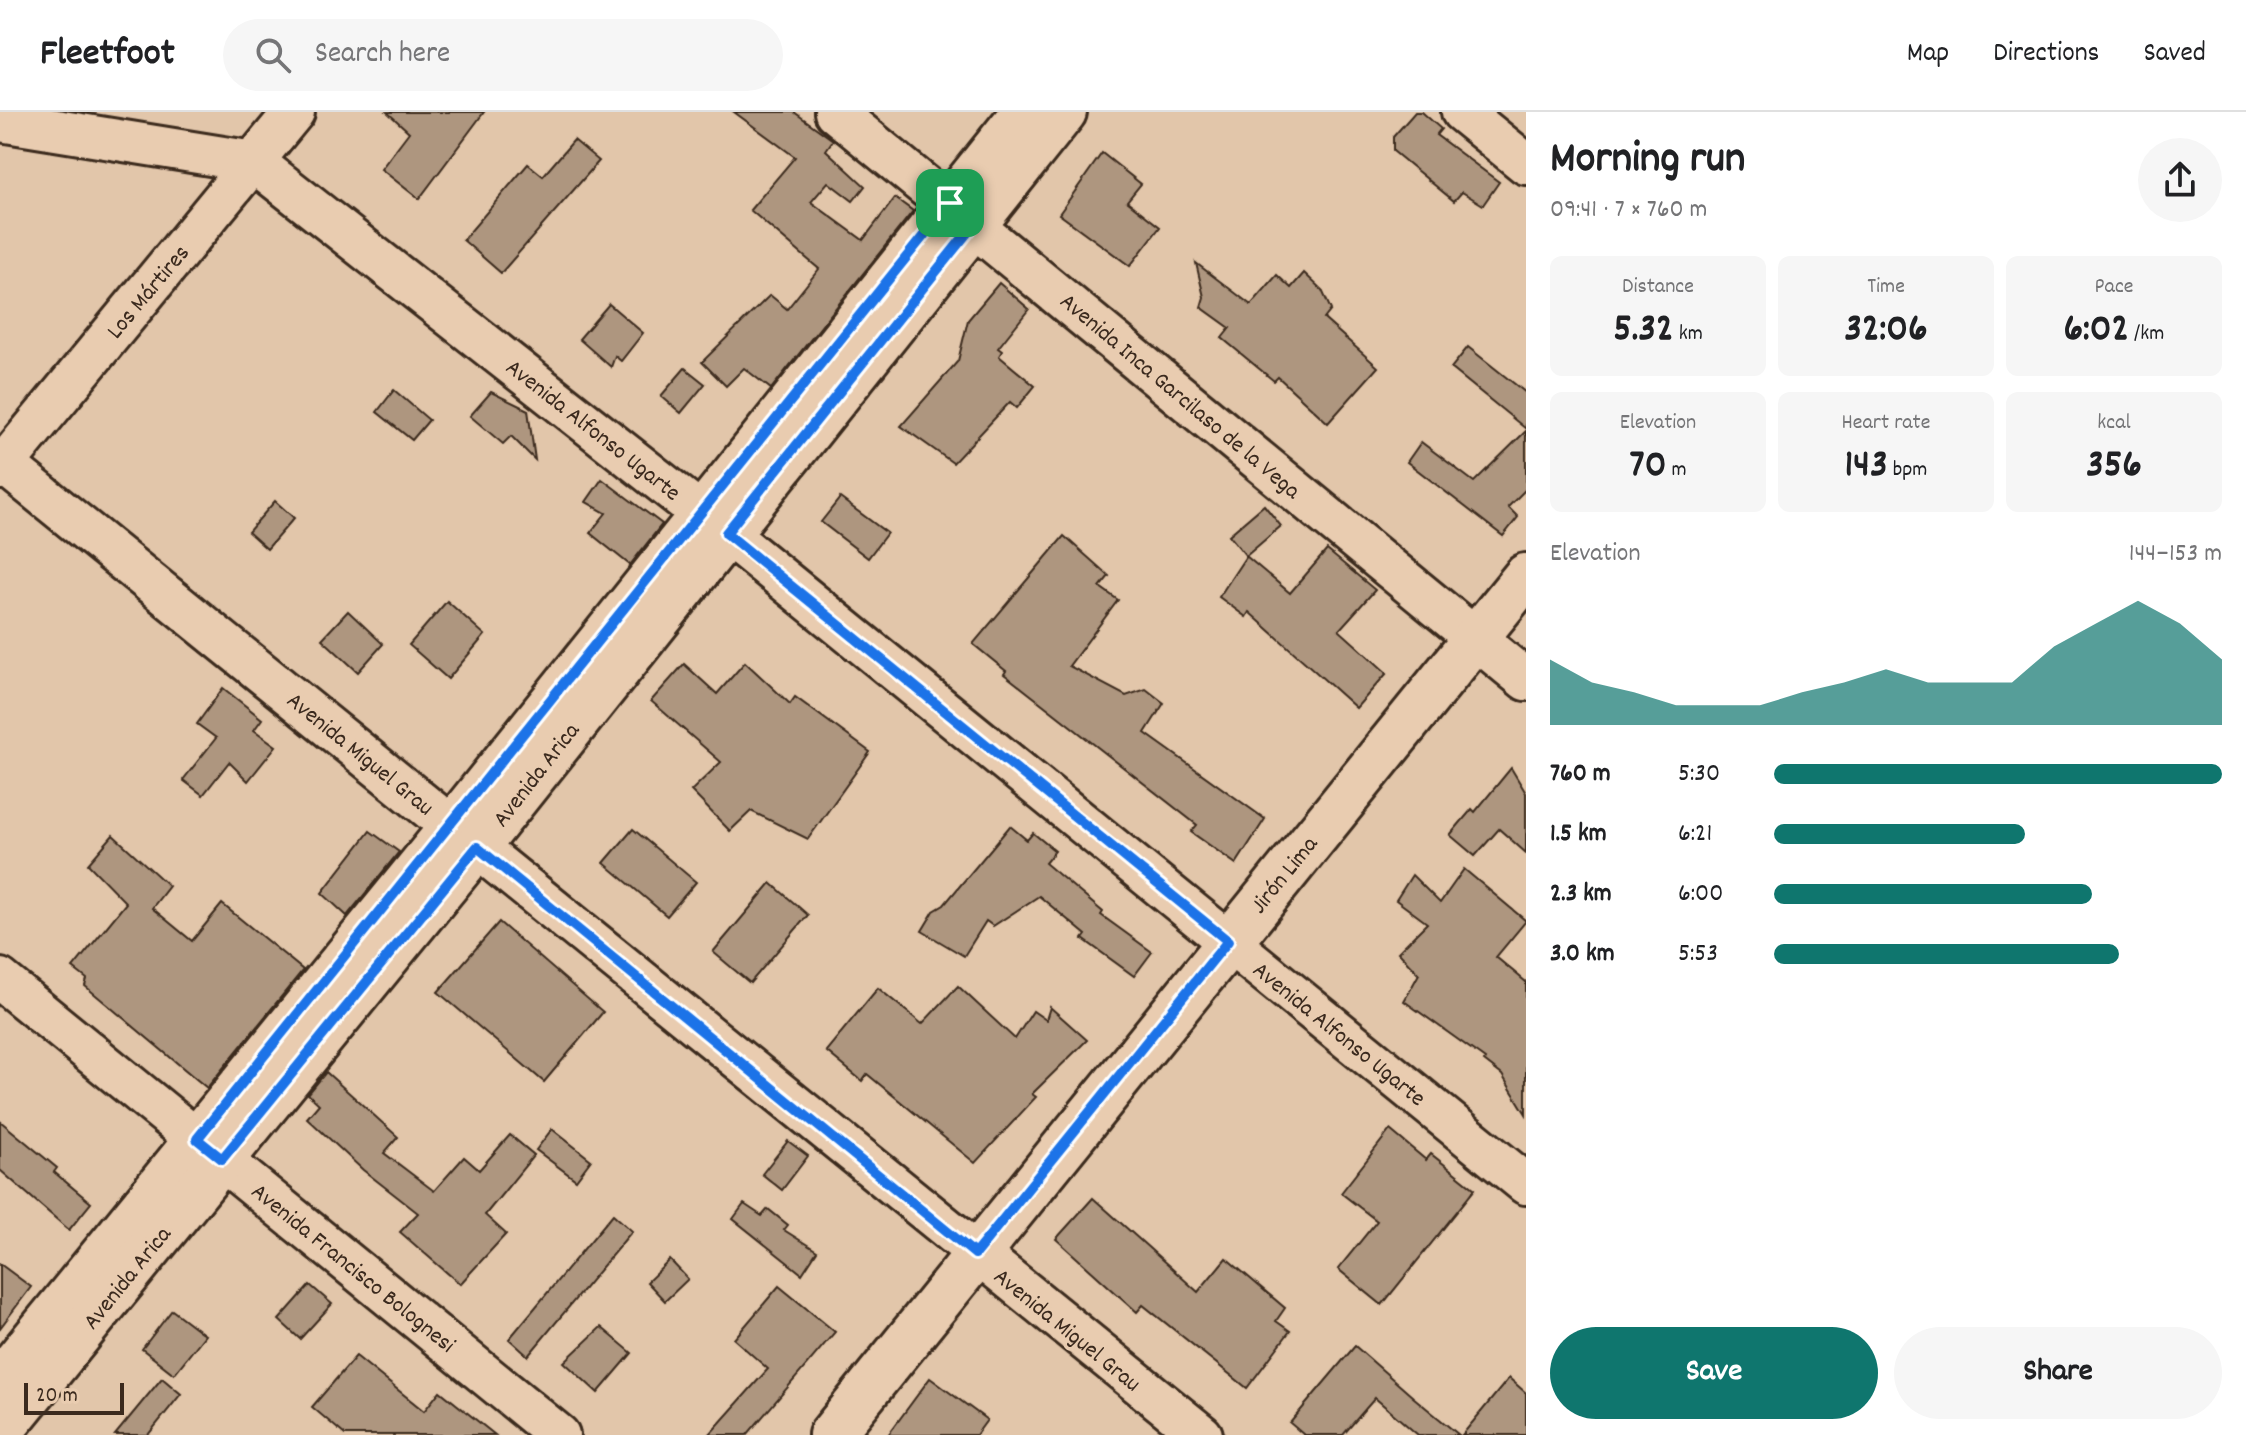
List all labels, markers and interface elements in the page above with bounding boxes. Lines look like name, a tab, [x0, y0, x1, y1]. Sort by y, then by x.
search box	[223, 19, 783, 91]
text: Fleetfoot	[40, 28, 175, 83]
icon: search	[251, 33, 295, 77]
text: Search here	[315, 34, 450, 77]
text: Map	[1907, 35, 1949, 75]
text: Directions	[1993, 35, 2099, 75]
text: Saved	[2143, 35, 2206, 75]
text: Morning run	[1550, 130, 1745, 193]
button: share	[2138, 138, 2222, 222]
pin	[916, 169, 984, 237]
icon: arrive	[928, 181, 972, 225]
text: 09:41 · 7 × 760 m	[1550, 192, 1707, 229]
street label: Los Mártires	[100, 238, 199, 347]
text: Distance	[1622, 272, 1694, 303]
text: Time	[1867, 272, 1905, 303]
text: Pace	[2095, 272, 2133, 303]
street label: Avenida Inca Garcilaso de la Vega	[1051, 286, 1308, 509]
text: 5.32	[1613, 303, 1674, 360]
text: 32:06	[1844, 303, 1928, 360]
text: 6:02	[2064, 303, 2129, 360]
text: km	[1674, 319, 1703, 350]
text: /km	[2129, 319, 2164, 350]
street label: Avenida Alfonso Ugarte	[497, 352, 687, 511]
text: Elevation	[1620, 408, 1696, 439]
text: Heart rate	[1842, 408, 1930, 439]
text: kcal	[2097, 408, 2131, 439]
text: 70	[1629, 439, 1666, 496]
text: 143	[1845, 439, 1888, 496]
text: 356	[2086, 439, 2142, 496]
text: m	[1666, 455, 1687, 486]
text: bpm	[1888, 455, 1927, 486]
text: Elevation	[1550, 536, 1640, 573]
text: 144–153 m	[2129, 536, 2222, 573]
street label: Avenida Miguel Grau	[278, 685, 440, 825]
street label: Avenida Arica	[486, 716, 590, 835]
text: 760 m	[1550, 756, 1611, 793]
text: 5:30	[1678, 756, 1720, 793]
text: 1.5 km	[1550, 816, 1607, 853]
text: 6:21	[1678, 816, 1712, 853]
street label: Jirón Lima	[1243, 829, 1328, 922]
text: 2.3 km	[1550, 876, 1612, 913]
text: 6:00	[1678, 876, 1723, 913]
text: 3.0 km	[1550, 936, 1615, 973]
text: 5:53	[1678, 936, 1718, 973]
street label: Avenida Alfonso Ugarte	[1244, 955, 1432, 1116]
street label: Avenida Francisco Bolognesi	[243, 1176, 462, 1363]
street label: Avenida Arica	[76, 1219, 181, 1338]
street label: Avenida Miguel Grau	[985, 1261, 1147, 1401]
button: Save	[1550, 1327, 1878, 1419]
button: Share	[1894, 1327, 2222, 1419]
scale bar	[24, 1379, 124, 1415]
text: 20 m	[36, 1381, 78, 1412]

